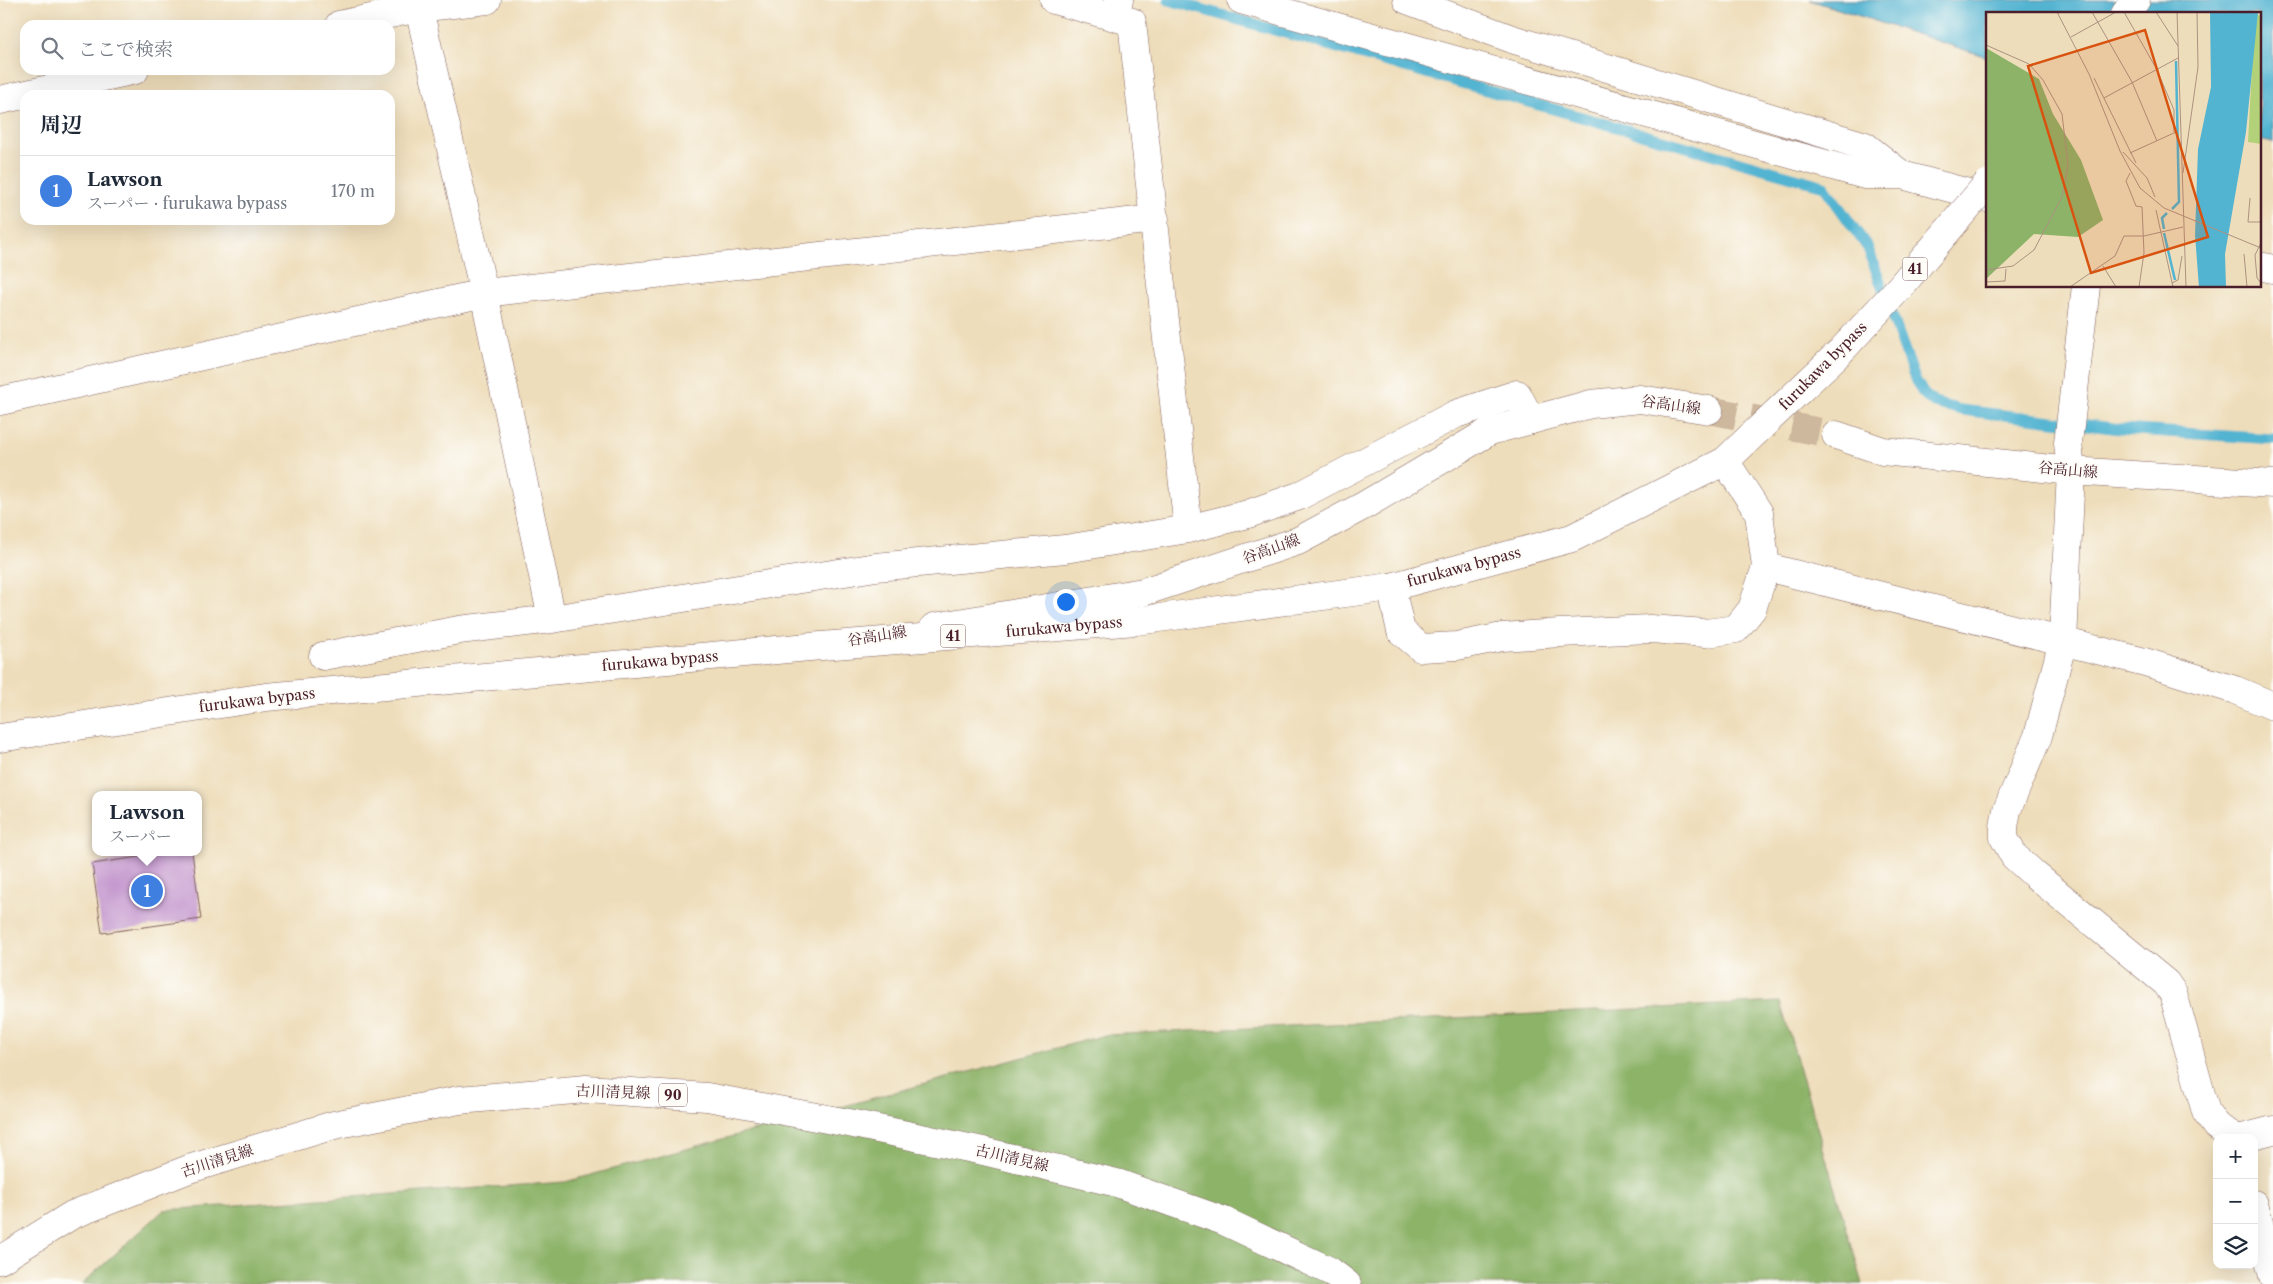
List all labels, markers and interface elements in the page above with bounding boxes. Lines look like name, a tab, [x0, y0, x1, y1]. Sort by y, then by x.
inset map	[1986, 12, 2260, 288]
search box	[20, 20, 395, 75]
icon: search	[38, 34, 66, 62]
text: ここで検索	[78, 38, 173, 61]
text: 周辺	[40, 112, 82, 137]
text: Lawson	[87, 168, 162, 191]
text: 1	[52, 181, 60, 201]
text: 170 m	[331, 181, 375, 201]
text: スーパー · furukawa bypass	[87, 193, 287, 213]
road number: 41	[1902, 258, 1928, 280]
street label: furukawa bypass	[1775, 318, 1871, 414]
street label: 谷高山線	[1640, 391, 1702, 418]
street label: 谷高山線	[2037, 457, 2099, 482]
street label: 谷高山線	[1239, 529, 1302, 568]
street label: furukawa bypass	[1405, 542, 1523, 591]
your location	[1053, 589, 1079, 615]
street label: furukawa bypass	[1005, 612, 1123, 641]
street label: 谷高山線	[846, 621, 908, 650]
road number: 41	[940, 624, 966, 648]
street label: furukawa bypass	[601, 646, 719, 675]
street label: furukawa bypass	[198, 683, 316, 716]
popup	[92, 791, 202, 856]
text: Lawson	[109, 801, 185, 824]
text: スーパー	[109, 826, 172, 846]
pin: 1	[131, 872, 163, 910]
street label: 古川清見線	[575, 1081, 651, 1102]
road number: 90	[659, 1084, 687, 1106]
map controls	[2213, 1134, 2258, 1269]
button: +	[2213, 1134, 2258, 1179]
street label: 古川清見線	[178, 1140, 255, 1181]
street label: 古川清見線	[973, 1140, 1051, 1175]
button: −	[2213, 1179, 2258, 1224]
button: layers	[2213, 1224, 2258, 1269]

